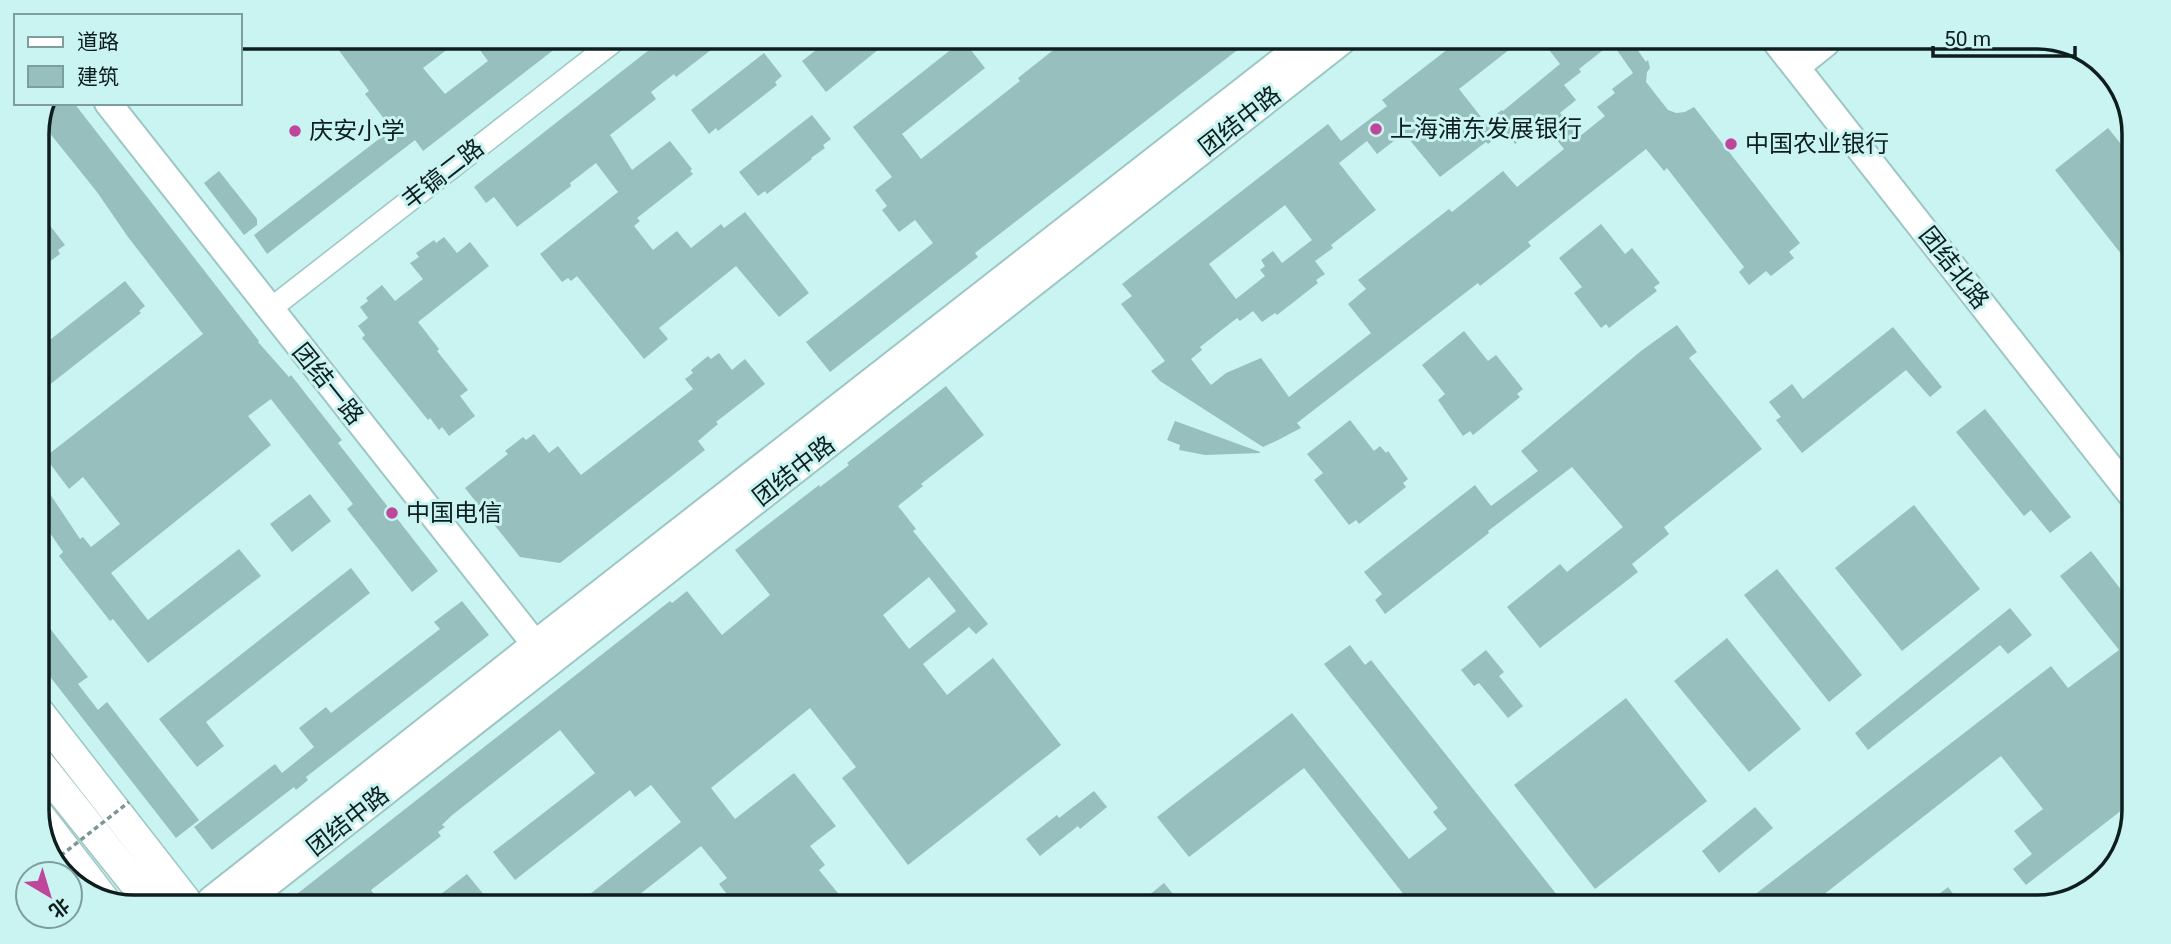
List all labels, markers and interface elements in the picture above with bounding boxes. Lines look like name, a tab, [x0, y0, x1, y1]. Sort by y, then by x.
legend	[14, 14, 242, 105]
scale bar	[1933, 14, 2075, 58]
text: 50 m	[1944, 27, 1991, 51]
text: 道路	[77, 30, 119, 54]
text: 建筑	[77, 65, 119, 89]
street label: 团结中路	[1194, 80, 1286, 162]
place label: 上海浦东发展银行	[1390, 115, 1582, 143]
place label: 庆安小学	[309, 117, 405, 145]
marker: 上海浦东发展银行	[1368, 121, 1384, 137]
marker: 庆安小学	[287, 123, 303, 139]
place label: 中国农业银行	[1745, 130, 1889, 158]
street label: 丰镐二路	[397, 133, 489, 215]
marker: 中国农业银行	[1723, 136, 1739, 152]
street label: 团结北路	[1913, 222, 1995, 314]
street label: 团结一路	[287, 338, 369, 430]
street label: 团结中路	[748, 430, 840, 512]
place label: 中国电信	[406, 499, 502, 527]
marker: 中国电信	[384, 505, 400, 521]
street label: 团结中路	[302, 780, 394, 862]
north arrow	[14, 860, 84, 930]
text: 北	[45, 893, 74, 923]

